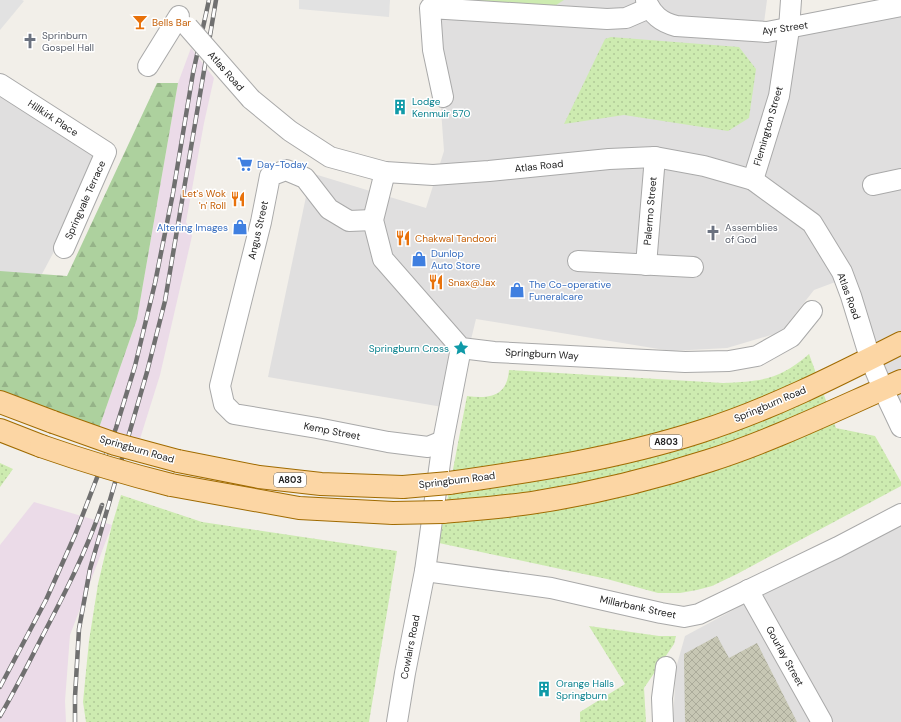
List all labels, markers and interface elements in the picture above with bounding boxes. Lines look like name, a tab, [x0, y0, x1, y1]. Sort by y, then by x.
bar icon: Bells Bar	[131, 13, 149, 31]
place label: Bells Bar	[152, 16, 191, 29]
street label: Ayr Street	[761, 18, 809, 38]
place label: Sprinburn Gospel Hall	[42, 29, 94, 54]
church icon: Sprinburn Gospel Hall	[21, 32, 39, 50]
street label: Atlas Road	[205, 48, 247, 94]
street label: Flemington Street	[750, 85, 786, 167]
place label: Lodge Kenmuir 570	[412, 95, 470, 120]
street label: Hillkirk Place	[25, 97, 81, 139]
building icon: Lodge Kenmuir 570	[391, 98, 409, 116]
supermarket icon: Day-Today	[236, 155, 254, 173]
street label: Atlas Road	[514, 157, 564, 175]
street label: Springvale Terrace	[62, 158, 108, 242]
place label: Day-Today	[257, 158, 308, 171]
street label: Palermo Street	[641, 176, 659, 246]
place label: Let's Wok 'n' Roll	[182, 187, 226, 212]
restaurant icon: Let's Wok 'n' Roll	[229, 190, 247, 208]
street label: Angus Street	[245, 199, 271, 261]
shop icon: Altering Images	[231, 218, 249, 236]
place label: Altering Images	[157, 221, 228, 234]
place label: Assemblies of God	[725, 221, 778, 246]
church icon: Assemblies of God	[704, 224, 722, 242]
restaurant icon: Chakwal Tandoori	[394, 229, 412, 247]
place label: Chakwal Tandoori	[415, 232, 496, 245]
place label: Dunlop Auto Store	[431, 247, 481, 272]
shop icon: Dunlop Auto Store	[410, 250, 428, 268]
street label: Atlas Road	[835, 271, 863, 321]
restaurant icon: Snax@Jax	[427, 273, 445, 291]
place label: Snax@Jax	[448, 276, 495, 289]
place label: The Co-operative Funeralcare	[529, 278, 611, 303]
shop icon: The Co-operative Funeralcare	[508, 281, 526, 299]
place icon: Springburn Cross	[452, 339, 470, 357]
place label: Springburn Cross	[369, 342, 449, 355]
street label: Springburn Way	[505, 346, 580, 362]
street label: Springburn Road	[732, 383, 808, 425]
street label: Kemp Street	[303, 419, 361, 443]
street label: Springburn Road	[98, 432, 176, 466]
road number: A803	[650, 435, 682, 449]
street label: Springburn Road	[418, 469, 496, 491]
road number: A803	[274, 473, 306, 487]
street label: Millarbank Street	[599, 593, 678, 621]
street label: Cowlairs Road	[397, 614, 423, 680]
street label: Gourlay Street	[763, 624, 807, 689]
place label: Orange Halls Springburn	[556, 677, 614, 702]
building icon: Orange Halls Springburn	[535, 680, 553, 698]

